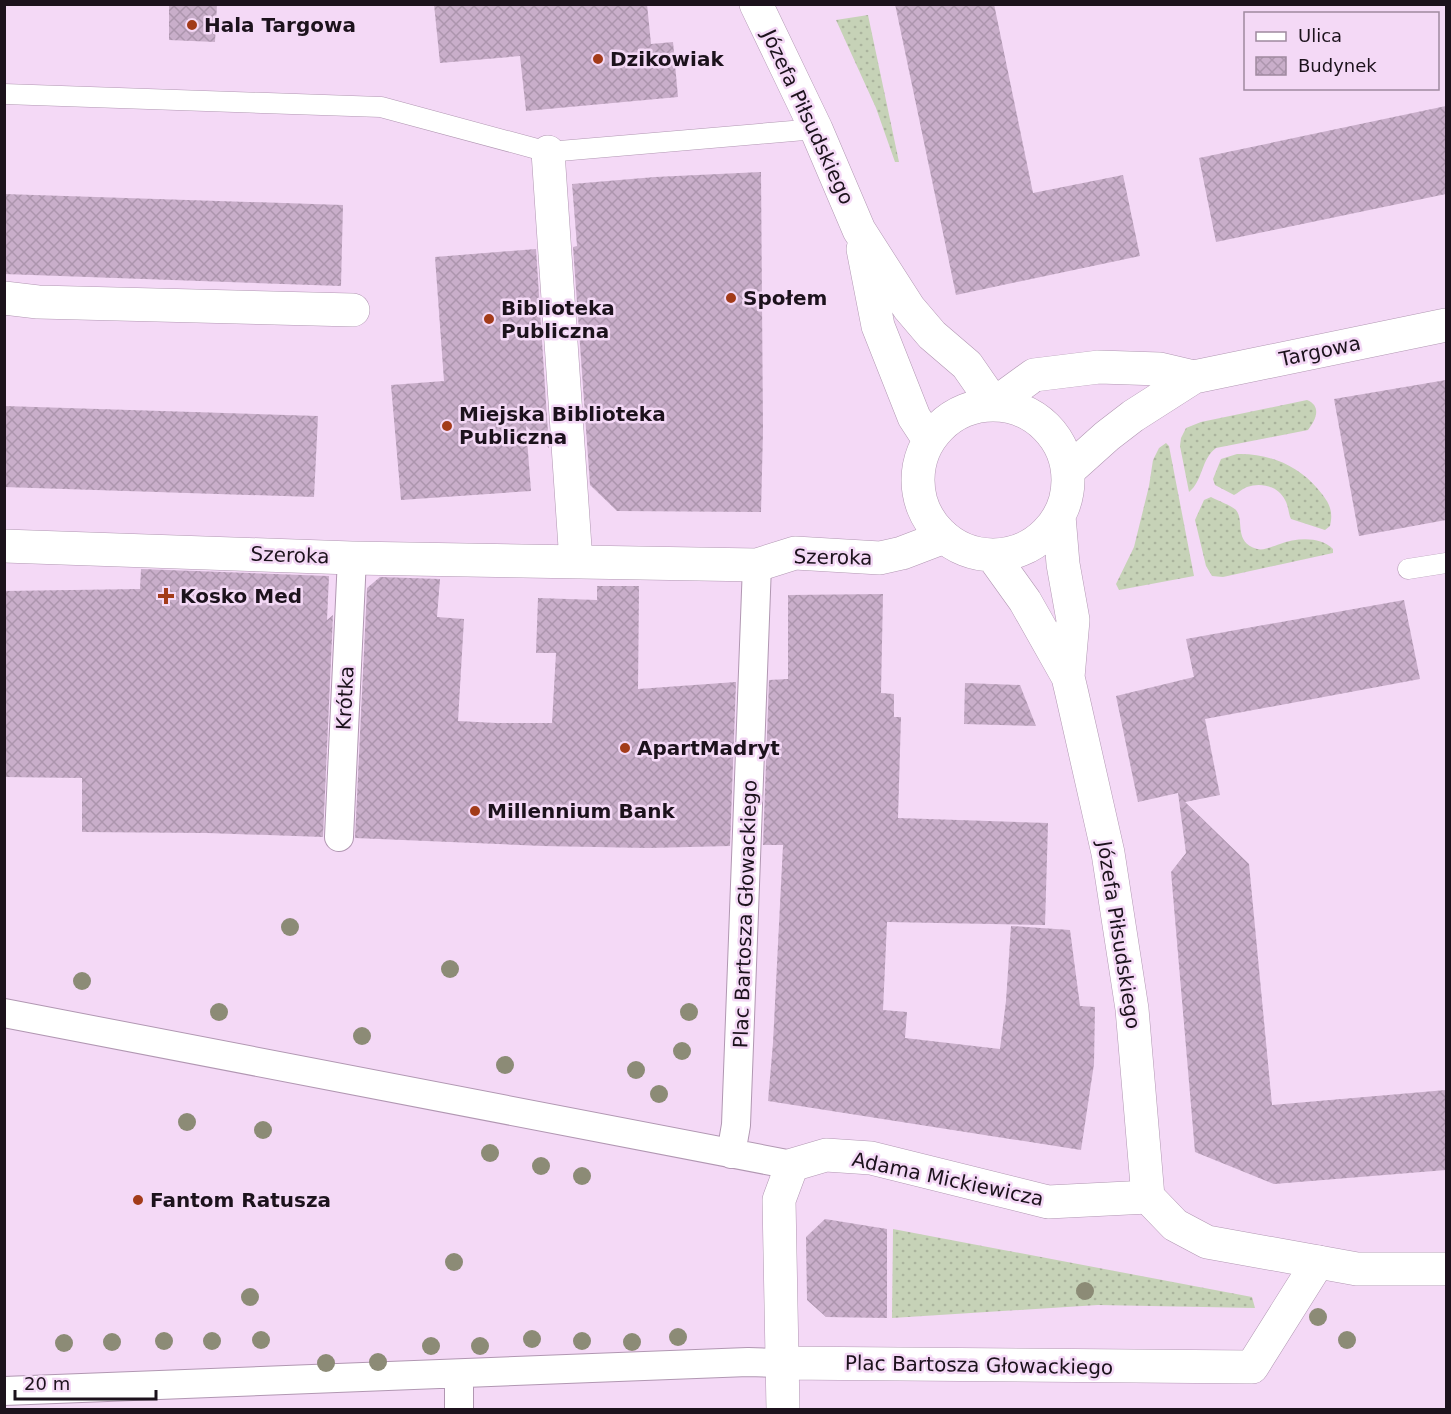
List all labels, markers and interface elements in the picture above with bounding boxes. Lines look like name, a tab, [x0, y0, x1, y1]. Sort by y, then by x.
legend	[1244, 12, 1439, 90]
place label: Hala Targowa	[204, 13, 356, 37]
marker: Hala Targowa	[185, 18, 199, 32]
street label: Józefa Piłsudskiego	[756, 24, 859, 208]
text: Ulica	[1298, 25, 1342, 46]
place label: Dzikowiak	[610, 47, 724, 71]
marker: Dzikowiak	[591, 52, 605, 66]
text: Budynek	[1298, 55, 1377, 76]
place label: Społem	[743, 286, 827, 310]
marker: Społem	[724, 291, 738, 305]
place label: Biblioteka Publiczna	[501, 296, 615, 343]
marker: Biblioteka Publiczna	[482, 312, 496, 326]
street label: Targowa	[1276, 331, 1363, 372]
place label: Miejska Biblioteka Publiczna	[459, 402, 666, 449]
marker: Miejska Biblioteka Publiczna	[440, 419, 454, 433]
street label: Szeroka	[250, 542, 330, 568]
street label: Szeroka	[793, 544, 873, 570]
place label: Kosko Med	[180, 584, 302, 608]
marker: Kosko Med	[157, 587, 175, 605]
street label: Krótka	[331, 665, 359, 731]
place label: ApartMadryt	[637, 736, 780, 760]
marker: ApartMadryt	[618, 741, 632, 755]
street label: Plac Bartosza Głowackiego	[728, 779, 762, 1049]
place label: Millennium Bank	[487, 799, 675, 823]
marker: Millennium Bank	[468, 804, 482, 818]
street label: Józefa Piłsudskiego	[1092, 837, 1146, 1031]
street label: Adama Mickiewicza	[850, 1147, 1046, 1211]
place label: Fantom Ratusza	[150, 1188, 331, 1212]
marker: Fantom Ratusza	[131, 1193, 145, 1207]
street label: Plac Bartosza Głowackiego	[845, 1351, 1113, 1379]
scale bar	[15, 1363, 156, 1401]
text: 20 m	[24, 1373, 70, 1394]

